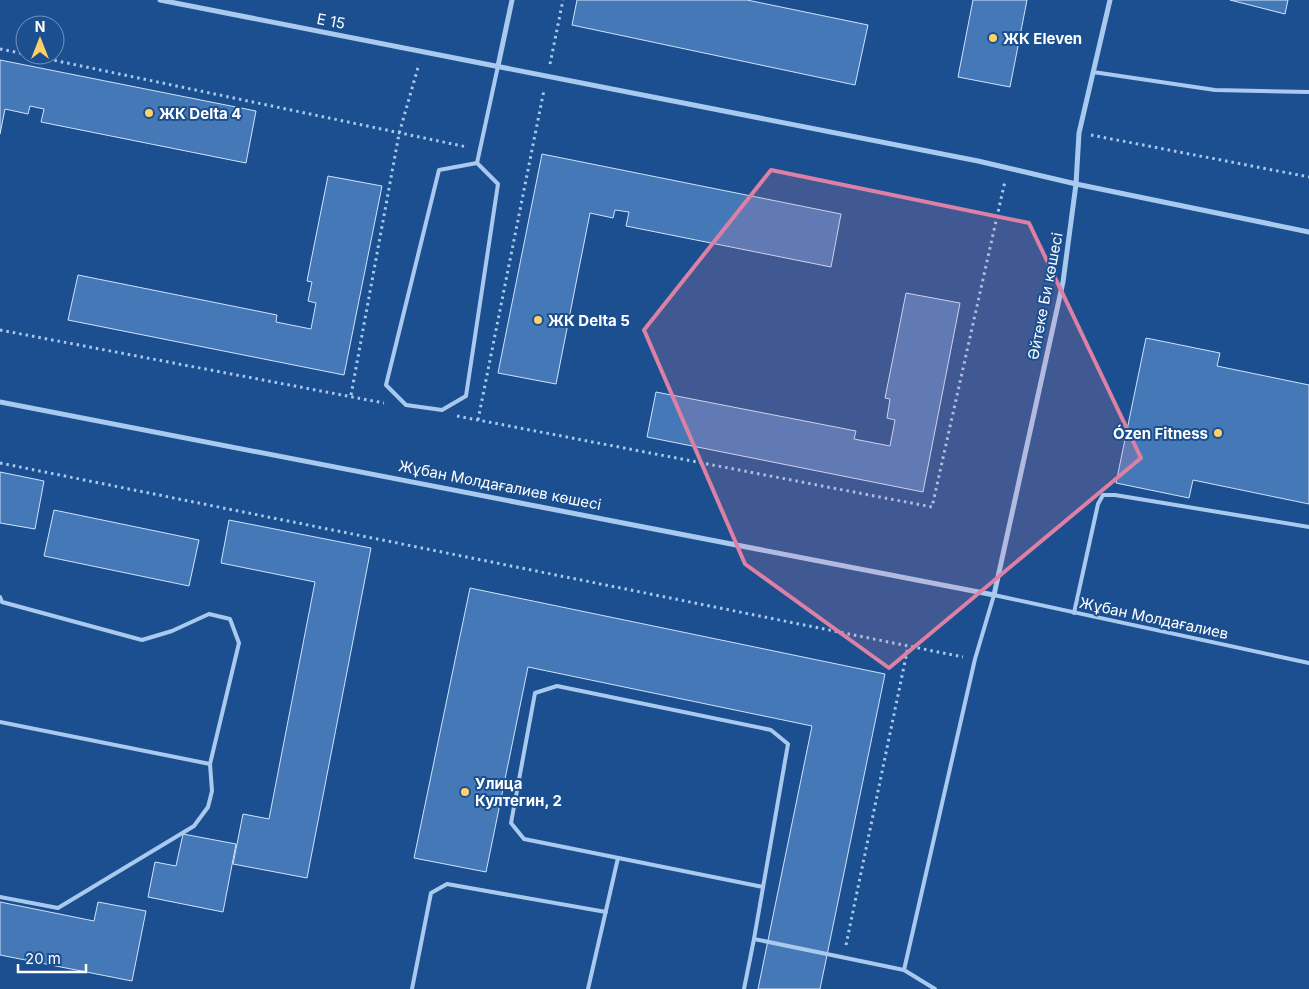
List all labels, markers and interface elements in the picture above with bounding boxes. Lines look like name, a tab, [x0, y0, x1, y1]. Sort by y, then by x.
street label: E 15	[315, 9, 347, 33]
north arrow	[15, 15, 65, 65]
text: N	[35, 18, 45, 35]
place label: ЖК Eleven	[1003, 29, 1082, 48]
marker: ЖК Eleven	[987, 32, 999, 44]
place label: ЖК Delta 4	[159, 104, 241, 123]
marker: ЖК Delta 4	[143, 107, 155, 119]
street label: Әйтеке Би көшесі	[1023, 231, 1067, 361]
place label: ЖК Delta 5	[548, 311, 630, 330]
marker: ЖК Delta 5	[532, 314, 544, 326]
place label: Ózen Fitness	[1113, 424, 1208, 443]
marker: Ózen Fitness	[1212, 427, 1224, 439]
street label: Жұбан Молдағалиев көшесі	[397, 456, 603, 514]
street label: Жұбан Молдағалиев	[1078, 593, 1230, 643]
place label: Улица Култегин, 2	[475, 774, 562, 810]
marker: Улица Култегин, 2	[459, 786, 471, 798]
scale bar	[18, 942, 85, 974]
text: 20 m	[25, 949, 61, 968]

